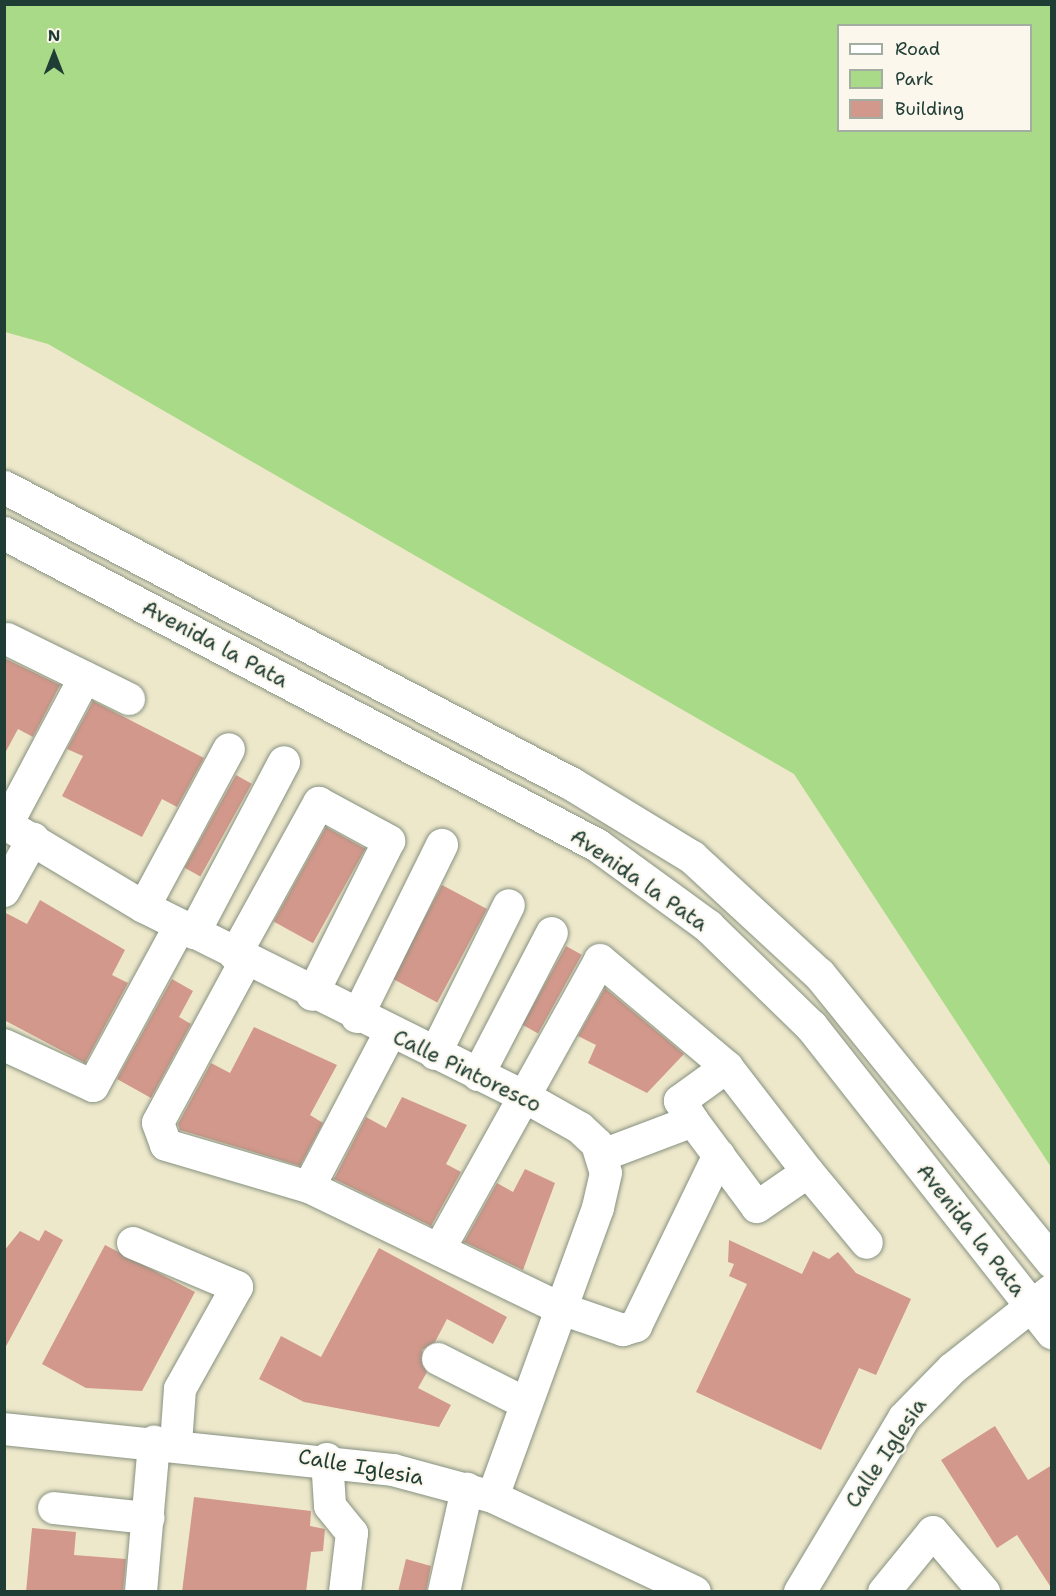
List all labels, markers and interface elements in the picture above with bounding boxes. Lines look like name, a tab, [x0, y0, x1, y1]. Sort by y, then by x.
north arrow	[24, 24, 84, 84]
legend	[837, 24, 1032, 132]
text: N	[48, 25, 60, 46]
text: Road	[895, 37, 940, 61]
text: Park	[895, 67, 934, 91]
text: Building	[895, 97, 964, 121]
street label: Avenida la Pata	[138, 595, 292, 693]
street label: Avenida la Pata	[566, 823, 712, 937]
street label: Calle Pintoresco	[389, 1024, 545, 1118]
street label: Avenida la Pata	[911, 1159, 1031, 1301]
street label: Calle Iglesia	[840, 1393, 932, 1513]
street label: Calle Iglesia	[296, 1444, 426, 1490]

